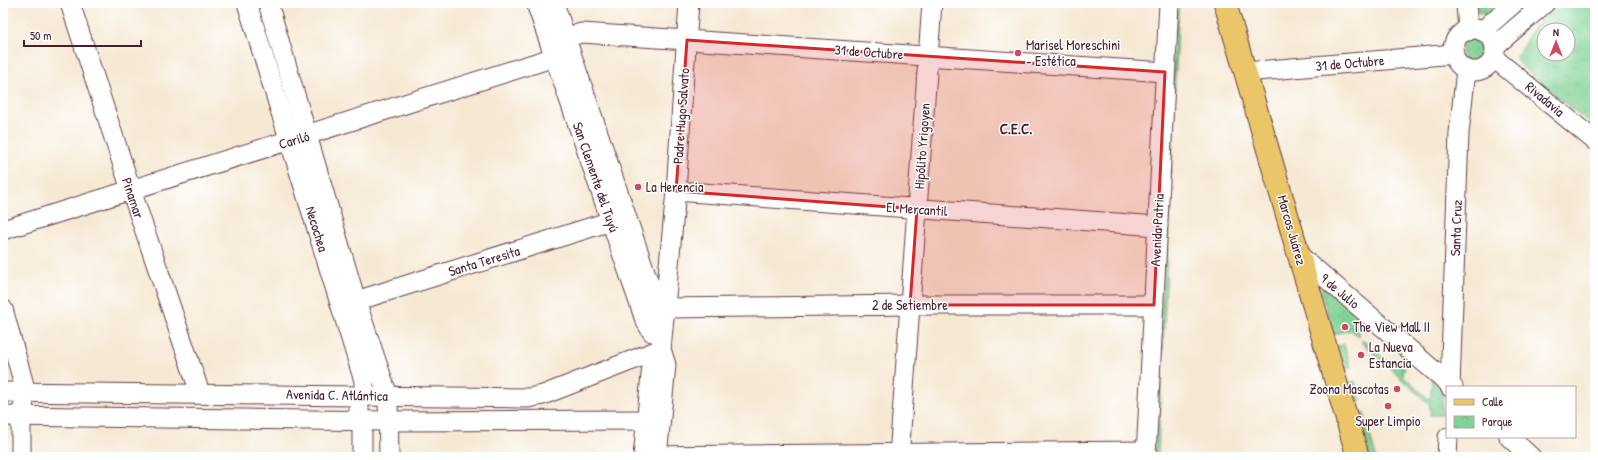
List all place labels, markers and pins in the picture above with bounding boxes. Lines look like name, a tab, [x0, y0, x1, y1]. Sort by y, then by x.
place label: Marisel Moreschini - Estética	[1026, 35, 1121, 70]
marker: Marisel Moreschini - Estética	[1013, 48, 1023, 58]
place label: La Herencia	[646, 177, 704, 196]
marker: La Herencia	[633, 182, 643, 192]
place label: The View Mall II	[1353, 317, 1430, 336]
marker: The View Mall II	[1340, 322, 1350, 332]
place label: La Nueva Estancia	[1369, 337, 1413, 372]
marker: La Nueva Estancia	[1356, 350, 1366, 360]
place label: Zoona Mascotas	[1310, 379, 1389, 398]
marker: Zoona Mascotas	[1392, 384, 1402, 394]
marker: Super Limpio	[1383, 401, 1393, 411]
place label: Super Limpio	[1356, 411, 1421, 431]

